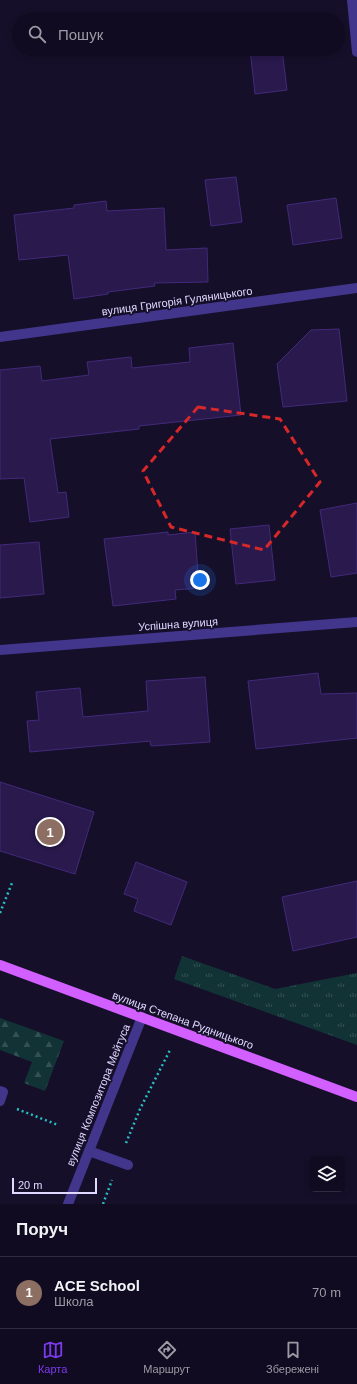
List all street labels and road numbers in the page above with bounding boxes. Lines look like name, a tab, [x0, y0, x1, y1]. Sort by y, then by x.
street label: вулиця Григорія Гуляницького	[101, 284, 253, 318]
street label: Успішна вулиця	[138, 615, 218, 633]
street label: вулиця Степана Рудницького	[111, 989, 255, 1051]
street label: вулиця Композитора Мейтуса	[64, 1021, 132, 1168]

